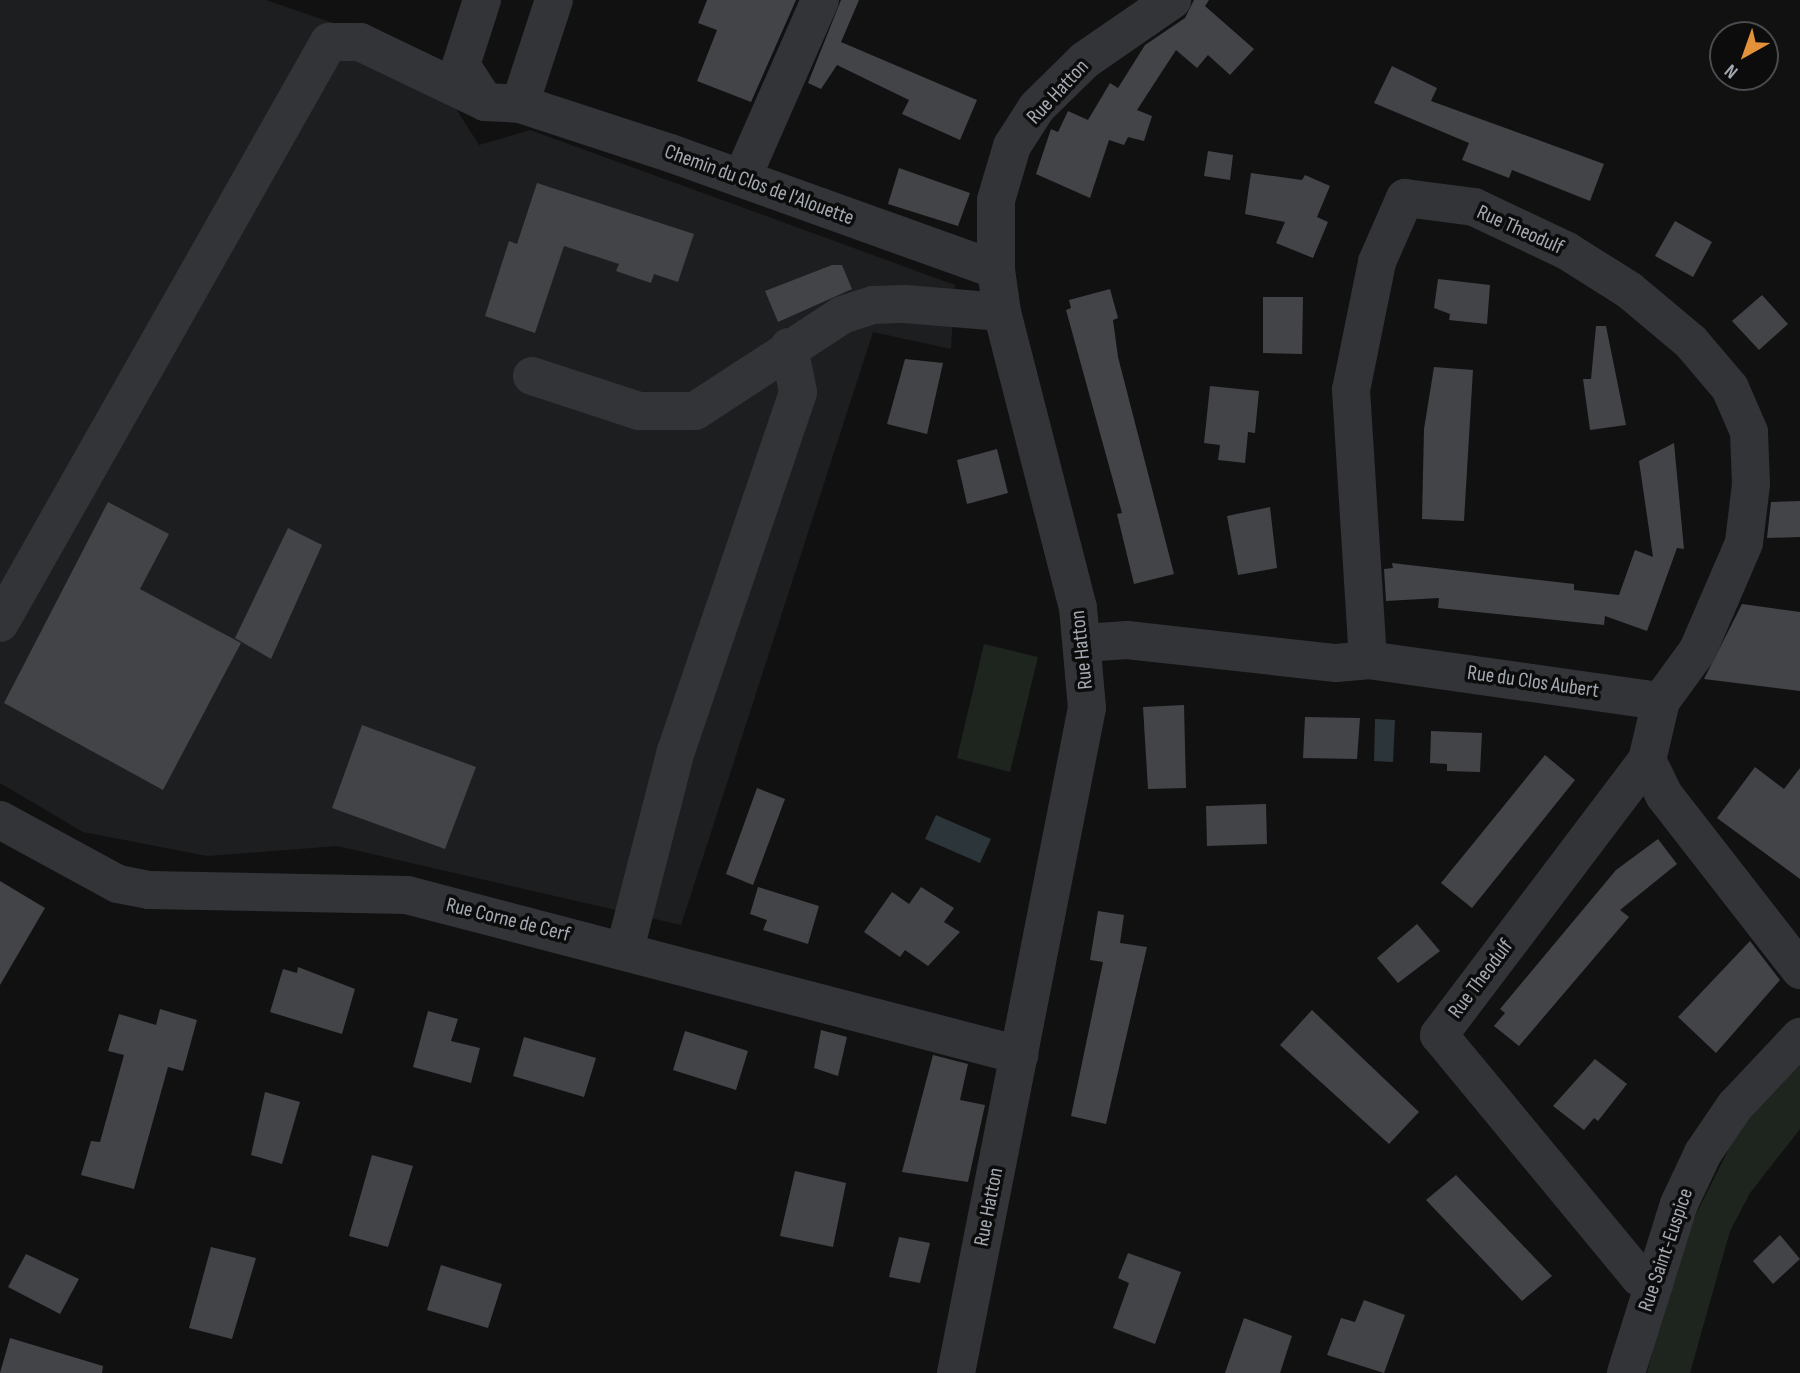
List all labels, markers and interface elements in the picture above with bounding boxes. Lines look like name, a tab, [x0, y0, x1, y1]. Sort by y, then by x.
north arrow	[1709, 21, 1779, 91]
street label: Rue Hatton	[1022, 54, 1094, 130]
text: N	[1720, 59, 1743, 83]
street label: Chemin du Clos de l'Alouette	[661, 139, 857, 231]
street label: Rue Theodulf	[1473, 200, 1567, 260]
street label: Rue Hatton	[1065, 609, 1099, 691]
street label: Rue du Clos Aubert	[1466, 660, 1600, 704]
street label: Rue Corne de Cerf	[443, 892, 573, 948]
street label: Rue Theodulf	[1443, 935, 1519, 1023]
street label: Rue Hatton	[969, 1166, 1009, 1248]
street label: Rue Saint-Euspice	[1633, 1185, 1699, 1315]

